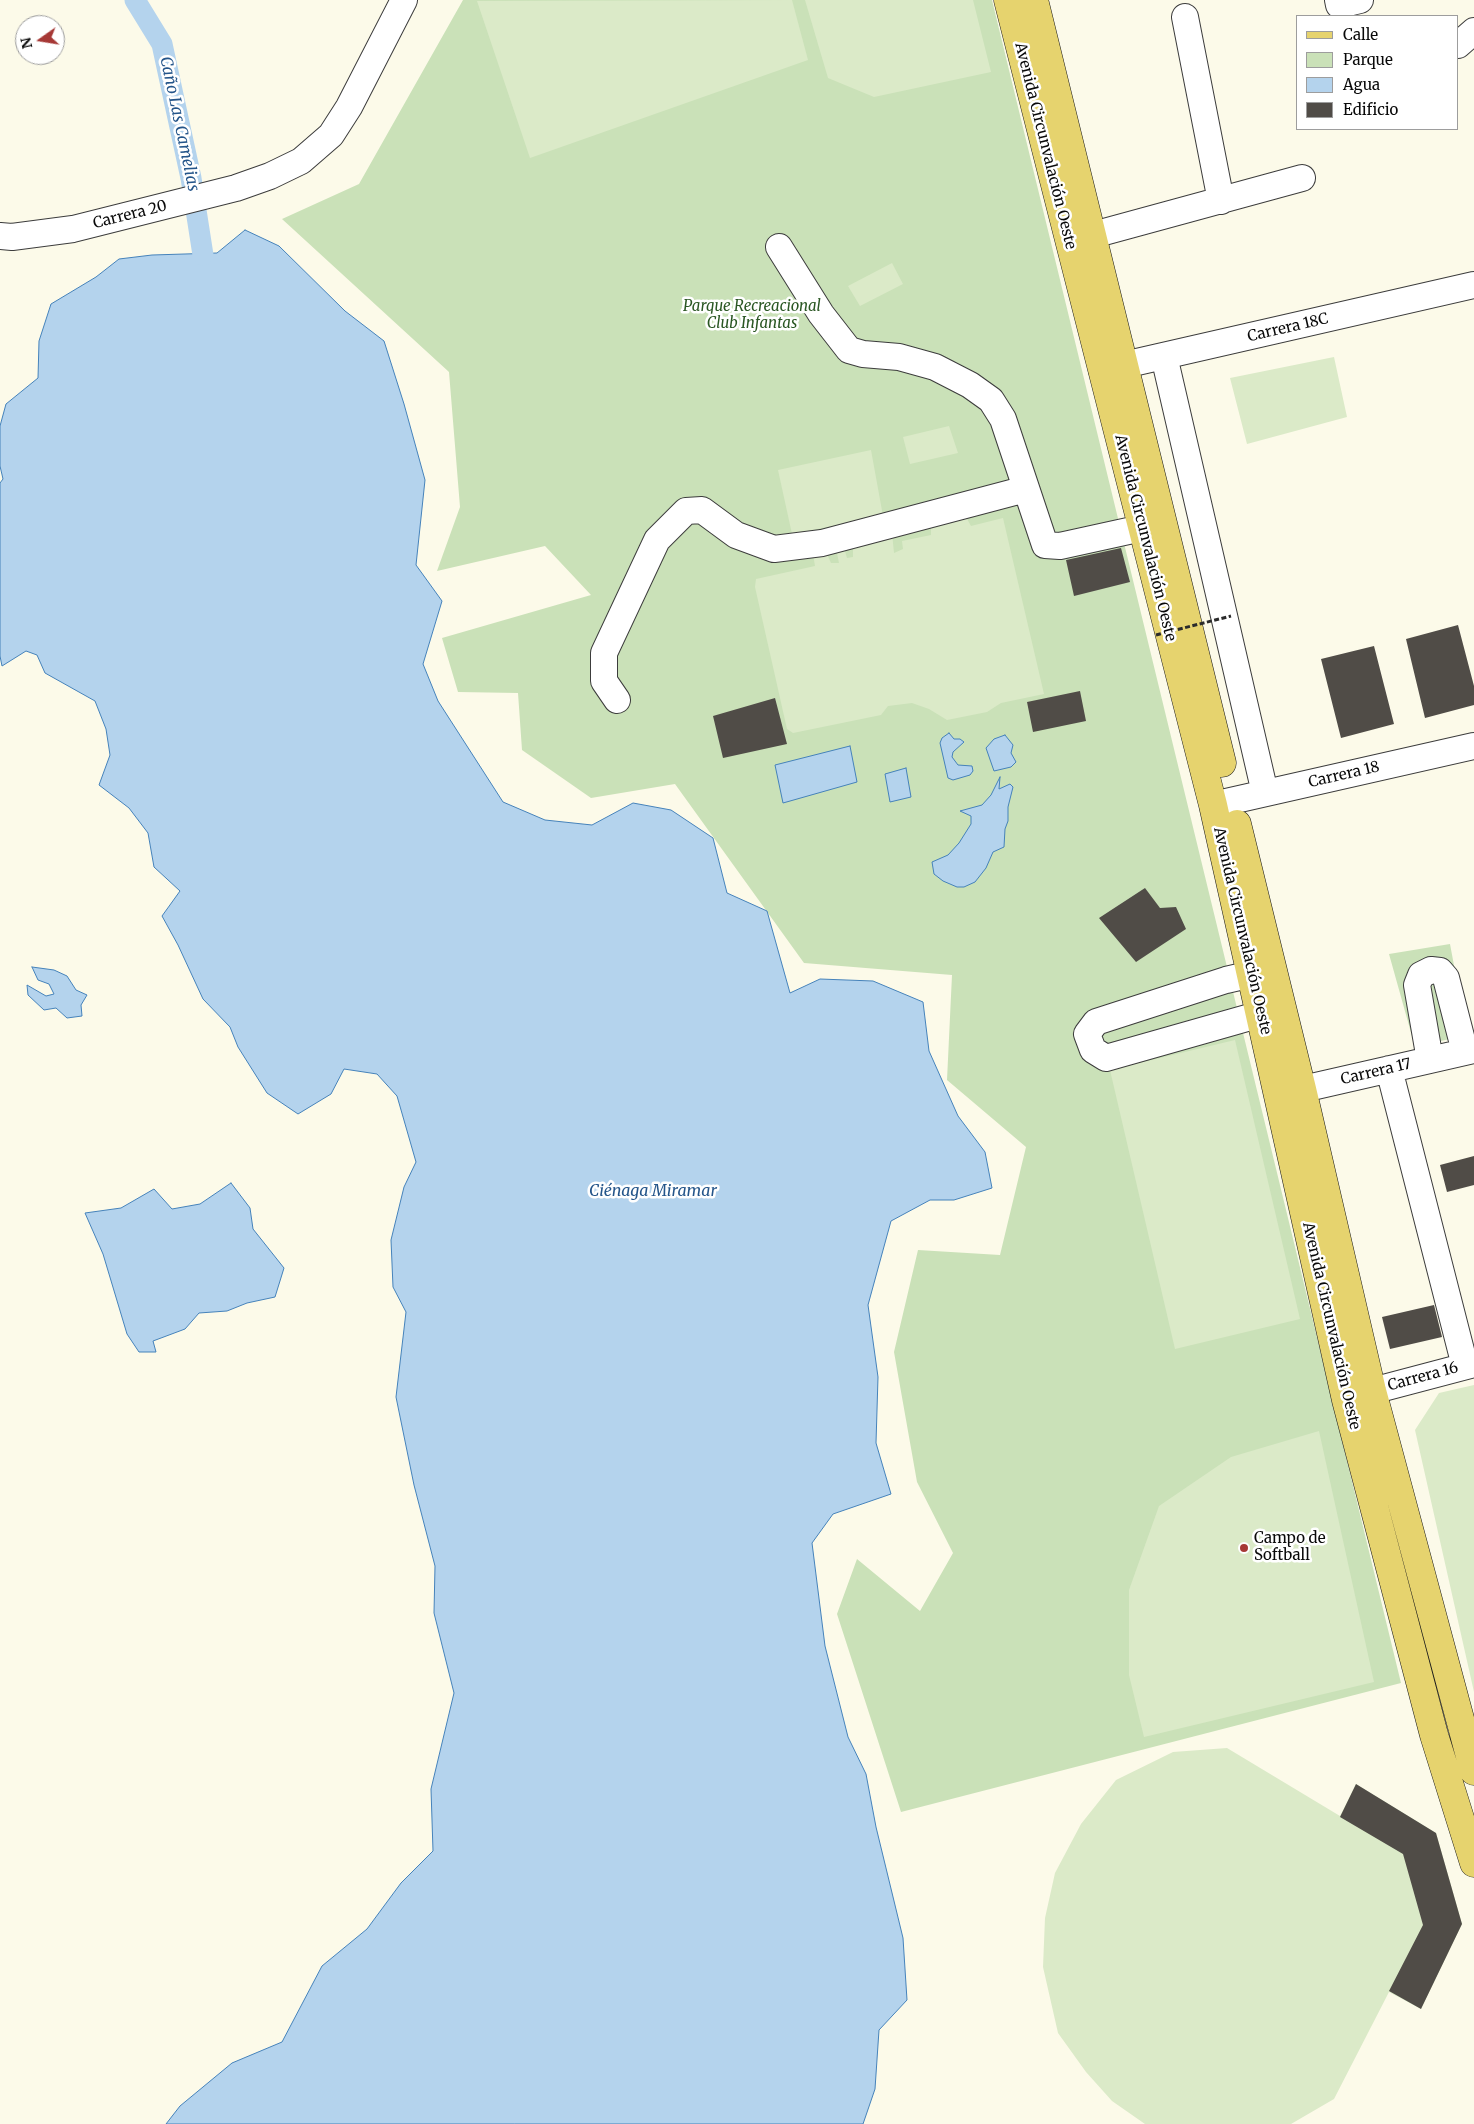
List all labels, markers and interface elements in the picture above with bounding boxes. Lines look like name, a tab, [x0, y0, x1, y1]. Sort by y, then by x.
north arrow	[15, 15, 65, 65]
legend	[1296, 15, 1459, 130]
text: Calle	[1343, 25, 1378, 44]
text: N	[16, 36, 36, 51]
street label: Avenida Circunvalación Oeste	[1011, 41, 1079, 251]
text: Parque	[1343, 50, 1393, 69]
water label: Caño Las Camelias	[155, 55, 203, 193]
text: Agua	[1343, 75, 1380, 94]
text: Edificio	[1343, 100, 1398, 119]
street label: Carrera 20	[91, 197, 169, 233]
park label: Parque Recreacional Club Infantas	[683, 298, 821, 333]
street label: Carrera 18C	[1246, 310, 1330, 346]
street label: Avenida Circunvalación Oeste	[1111, 433, 1179, 643]
street label: Carrera 18	[1307, 758, 1381, 792]
street label: Avenida Circunvalación Oeste	[1209, 825, 1275, 1037]
street label: Carrera 17	[1339, 1055, 1413, 1089]
water label: Ciénaga Miramar	[589, 1181, 717, 1201]
street label: Avenida Circunvalación Oeste	[1298, 1220, 1364, 1432]
street label: Carrera 16	[1386, 1359, 1460, 1395]
place label: Campo de Softball	[1254, 1530, 1325, 1565]
marker: Campo de Softball	[1238, 1542, 1250, 1554]

